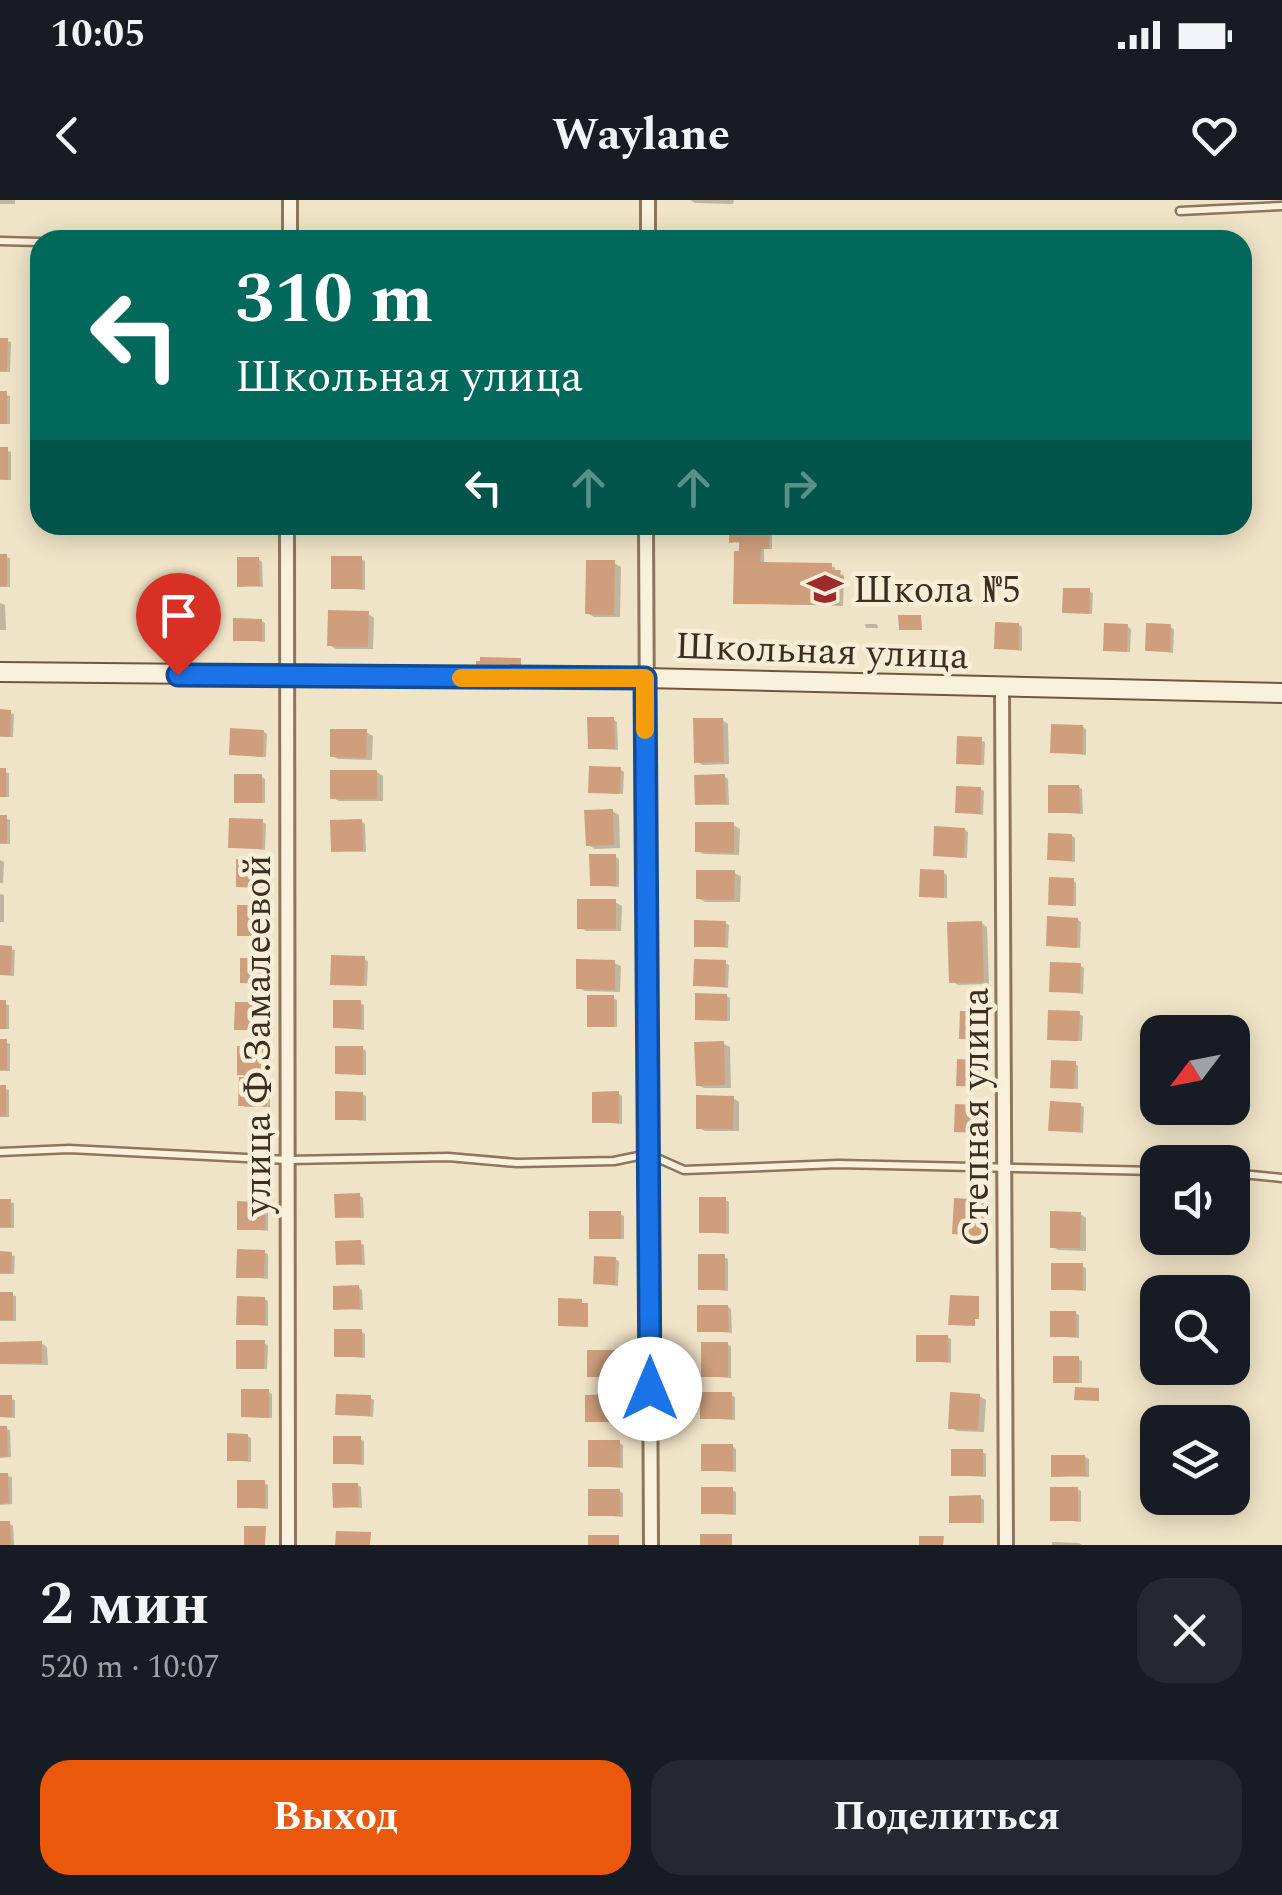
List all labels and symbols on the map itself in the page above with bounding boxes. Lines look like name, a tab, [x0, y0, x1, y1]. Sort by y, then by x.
place label: Школа №5	[853, 562, 1021, 620]
school or university icon: Школа №5	[806, 570, 844, 608]
pin	[136, 573, 221, 676]
street label: Школьная улица	[674, 618, 970, 686]
street label: улица Ф.Замалеевой	[230, 855, 288, 1216]
street label: Степная улица	[948, 987, 1006, 1247]
north arrow	[1140, 1015, 1250, 1125]
position arrow	[598, 1337, 702, 1441]

